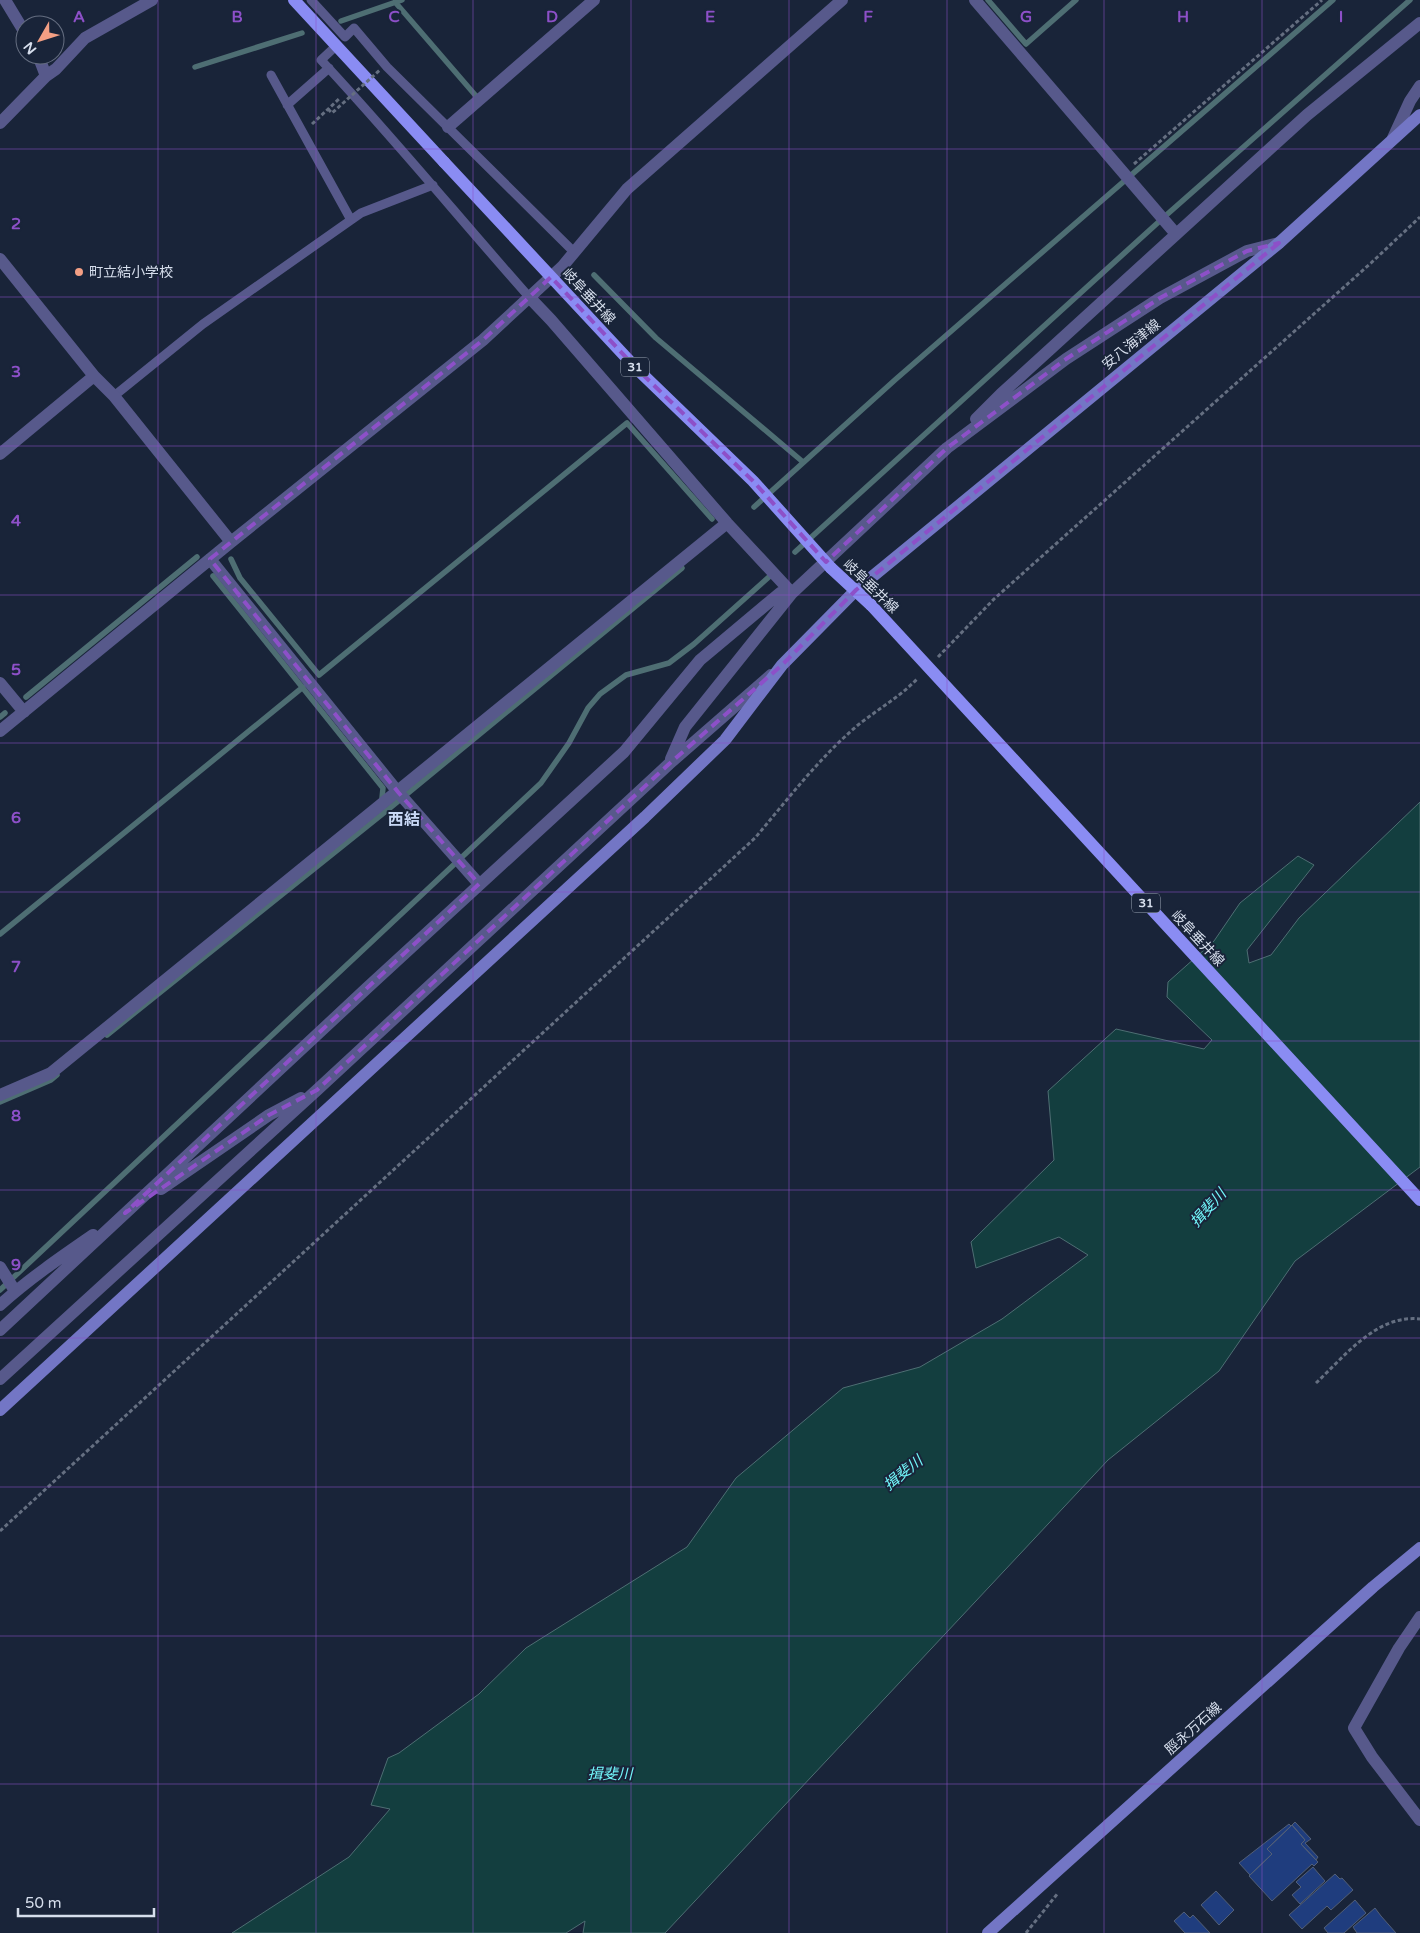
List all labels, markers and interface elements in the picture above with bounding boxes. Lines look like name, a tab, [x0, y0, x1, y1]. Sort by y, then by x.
text: A	[73, 7, 85, 27]
text: B	[231, 7, 243, 27]
text: C	[388, 7, 400, 27]
text: D	[546, 7, 558, 27]
text: E	[705, 7, 715, 27]
text: F	[863, 7, 873, 27]
text: G	[1020, 7, 1032, 27]
text: H	[1177, 7, 1189, 27]
text: I	[1339, 7, 1343, 27]
north arrow	[15, 15, 65, 65]
text: N	[20, 38, 40, 58]
text: 2	[11, 214, 21, 234]
place label: 町立結小学校	[89, 264, 173, 281]
street label: 岐阜垂井線	[559, 265, 619, 328]
marker: 町立結小学校	[73, 266, 85, 278]
street label: 安八海津線	[1099, 316, 1164, 373]
road number: 31	[621, 358, 649, 377]
text: 3	[11, 362, 21, 382]
text: 4	[11, 511, 21, 531]
street label: 岐阜垂井線	[840, 556, 902, 617]
text: 5	[11, 660, 21, 680]
text: 6	[11, 808, 21, 828]
district label: 西結	[388, 810, 420, 830]
road number: 31	[1132, 894, 1160, 912]
street label: 岐阜垂井線	[1168, 907, 1228, 970]
text: 7	[11, 957, 21, 977]
text: 8	[11, 1106, 21, 1126]
water label: 揖斐川	[1186, 1184, 1231, 1231]
text: 9	[11, 1255, 21, 1275]
water label: 揖斐川	[880, 1451, 928, 1494]
street label: 脛永万石線	[1162, 1699, 1225, 1758]
water label: 揖斐川	[587, 1765, 634, 1783]
scale bar	[18, 1886, 154, 1918]
text: 50 m	[25, 1894, 62, 1912]

